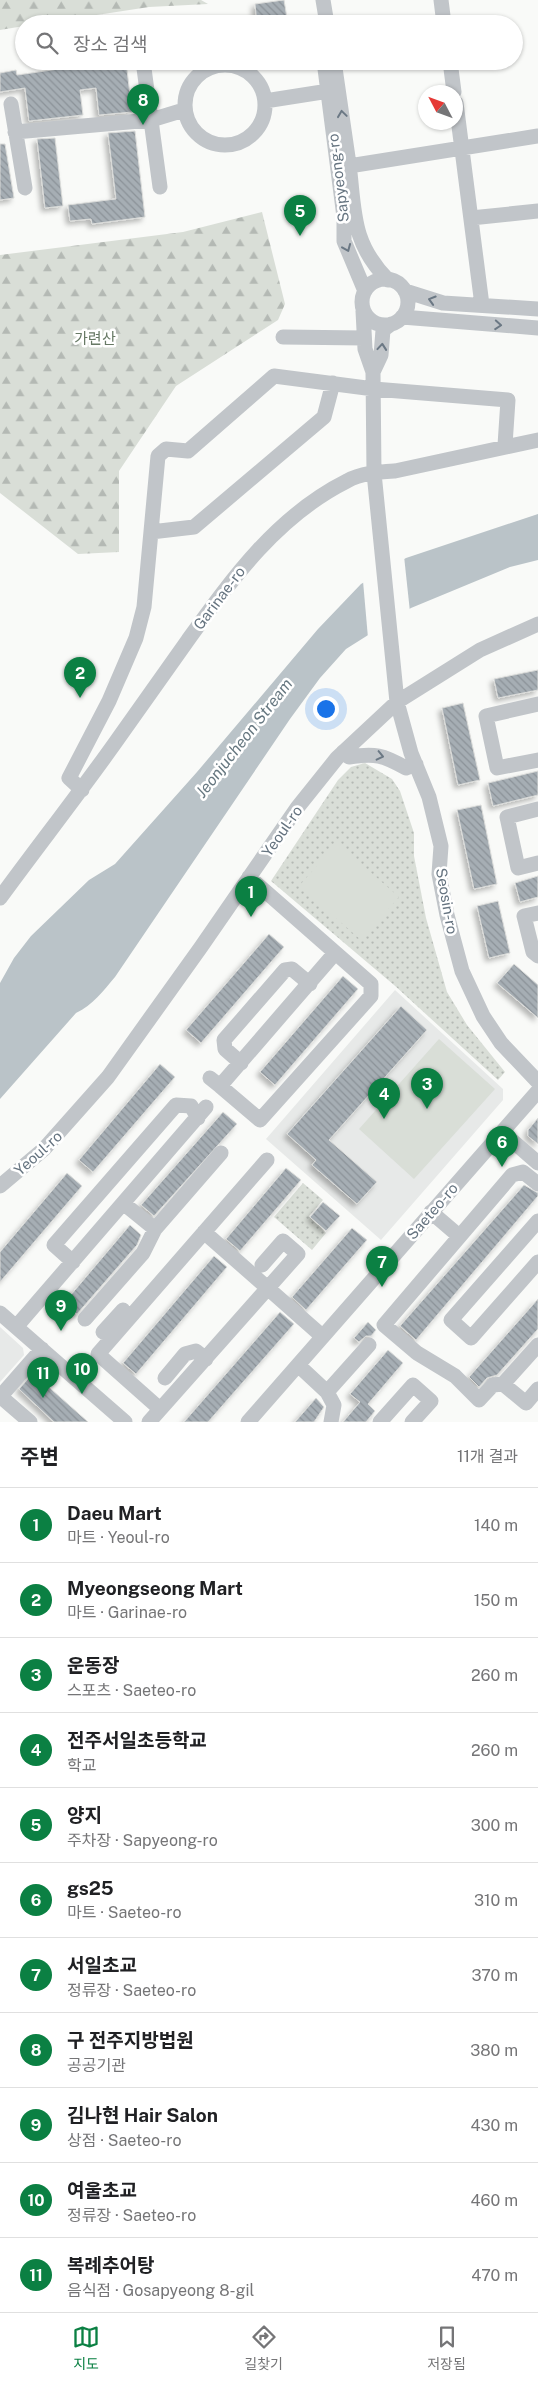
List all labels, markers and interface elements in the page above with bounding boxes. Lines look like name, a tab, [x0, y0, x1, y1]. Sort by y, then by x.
search box	[15, 15, 523, 70]
icon: search	[33, 29, 61, 57]
text: 장소 검색	[73, 33, 148, 55]
pin: 8	[127, 84, 159, 125]
north arrow	[418, 85, 463, 130]
one-way arrow	[337, 110, 347, 118]
street label: Sapyeong-ro	[324, 133, 352, 223]
pin: 5	[284, 195, 316, 236]
one-way arrow	[341, 243, 351, 252]
one-way arrow	[428, 295, 436, 305]
one-way arrow	[495, 319, 503, 330]
park label: 가련산	[74, 330, 116, 347]
one-way arrow	[376, 343, 387, 351]
street label: Garinae-ro	[190, 563, 248, 633]
pin: 2	[64, 657, 96, 698]
water label: Jeonjucheon Stream	[192, 675, 296, 801]
your location	[313, 696, 339, 722]
one-way arrow	[376, 750, 384, 761]
street label: Yeoul-ro	[258, 802, 306, 860]
street label: Seosin-ro	[433, 867, 461, 935]
pin: 1	[235, 876, 267, 917]
pin: 3	[411, 1068, 443, 1109]
pin: 4	[368, 1078, 400, 1119]
pin: 6	[486, 1126, 518, 1167]
street label: Yeoul-ro	[11, 1127, 65, 1179]
street label: Saeteo-ro	[403, 1179, 461, 1243]
pin: 7	[366, 1246, 398, 1287]
pin: 9	[45, 1290, 77, 1331]
pin: 10	[66, 1353, 98, 1394]
pin: 11	[27, 1357, 59, 1398]
text: 주변	[20, 1444, 59, 1469]
text: 11개 결과	[457, 1447, 518, 1466]
text: Daeu Mart	[67, 1502, 162, 1524]
text: 1	[33, 1516, 39, 1535]
text: 140 m	[474, 1516, 518, 1535]
text: 마트 · Yeoul-ro	[67, 1528, 170, 1547]
text: Myeongseong Mart	[67, 1577, 243, 1599]
text: 2	[31, 1591, 41, 1610]
text: 150 m	[474, 1591, 518, 1610]
text: 마트 · Garinae-ro	[67, 1603, 187, 1622]
text: 운동장	[67, 1654, 119, 1676]
text: 3	[31, 1666, 41, 1685]
text: 260 m	[471, 1666, 518, 1685]
text: 스포츠 · Saeteo-ro	[67, 1681, 196, 1700]
text: 전주서일초등학교	[67, 1729, 207, 1751]
text: 4	[31, 1741, 41, 1760]
text: 260 m	[471, 1741, 518, 1760]
text: 학교	[67, 1756, 96, 1775]
text: 양지	[67, 1804, 102, 1826]
text: 5	[31, 1816, 41, 1835]
text: 300 m	[471, 1816, 518, 1835]
text: 주차장 · Sapyeong-ro	[67, 1831, 218, 1850]
text: gs25	[67, 1877, 114, 1899]
text: 6	[31, 1891, 41, 1910]
text: 310 m	[474, 1891, 518, 1910]
text: 마트 · Saeteo-ro	[67, 1903, 181, 1922]
text: 서일초교	[67, 1954, 137, 1976]
text: 7	[31, 1966, 41, 1985]
text: 370 m	[471, 1966, 518, 1985]
text: 정류장 · Saeteo-ro	[67, 1981, 196, 2000]
text: 구 전주지방법원	[67, 2029, 194, 2051]
text: 8	[31, 2041, 41, 2060]
text: 380 m	[470, 2041, 518, 2060]
text: 공공기관	[67, 2056, 126, 2075]
text: 김나현 Hair Salon	[67, 2104, 218, 2126]
text: 9	[31, 2116, 41, 2135]
text: 430 m	[470, 2116, 518, 2135]
text: 상점 · Saeteo-ro	[67, 2131, 181, 2150]
text: 여울초교	[67, 2179, 137, 2201]
text: 10	[27, 2191, 45, 2210]
text: 460 m	[471, 2191, 518, 2210]
text: 정류장 · Saeteo-ro	[67, 2206, 196, 2225]
text: 복례추어탕	[67, 2254, 154, 2276]
text: 11	[29, 2266, 43, 2285]
text: 470 m	[471, 2266, 518, 2285]
text: 음식점 · Gosapyeong 8-gil	[67, 2281, 254, 2300]
tab: 지도	[72, 2323, 100, 2373]
tab: 길찾기	[244, 2323, 283, 2373]
tab: 저장됨	[427, 2323, 466, 2373]

